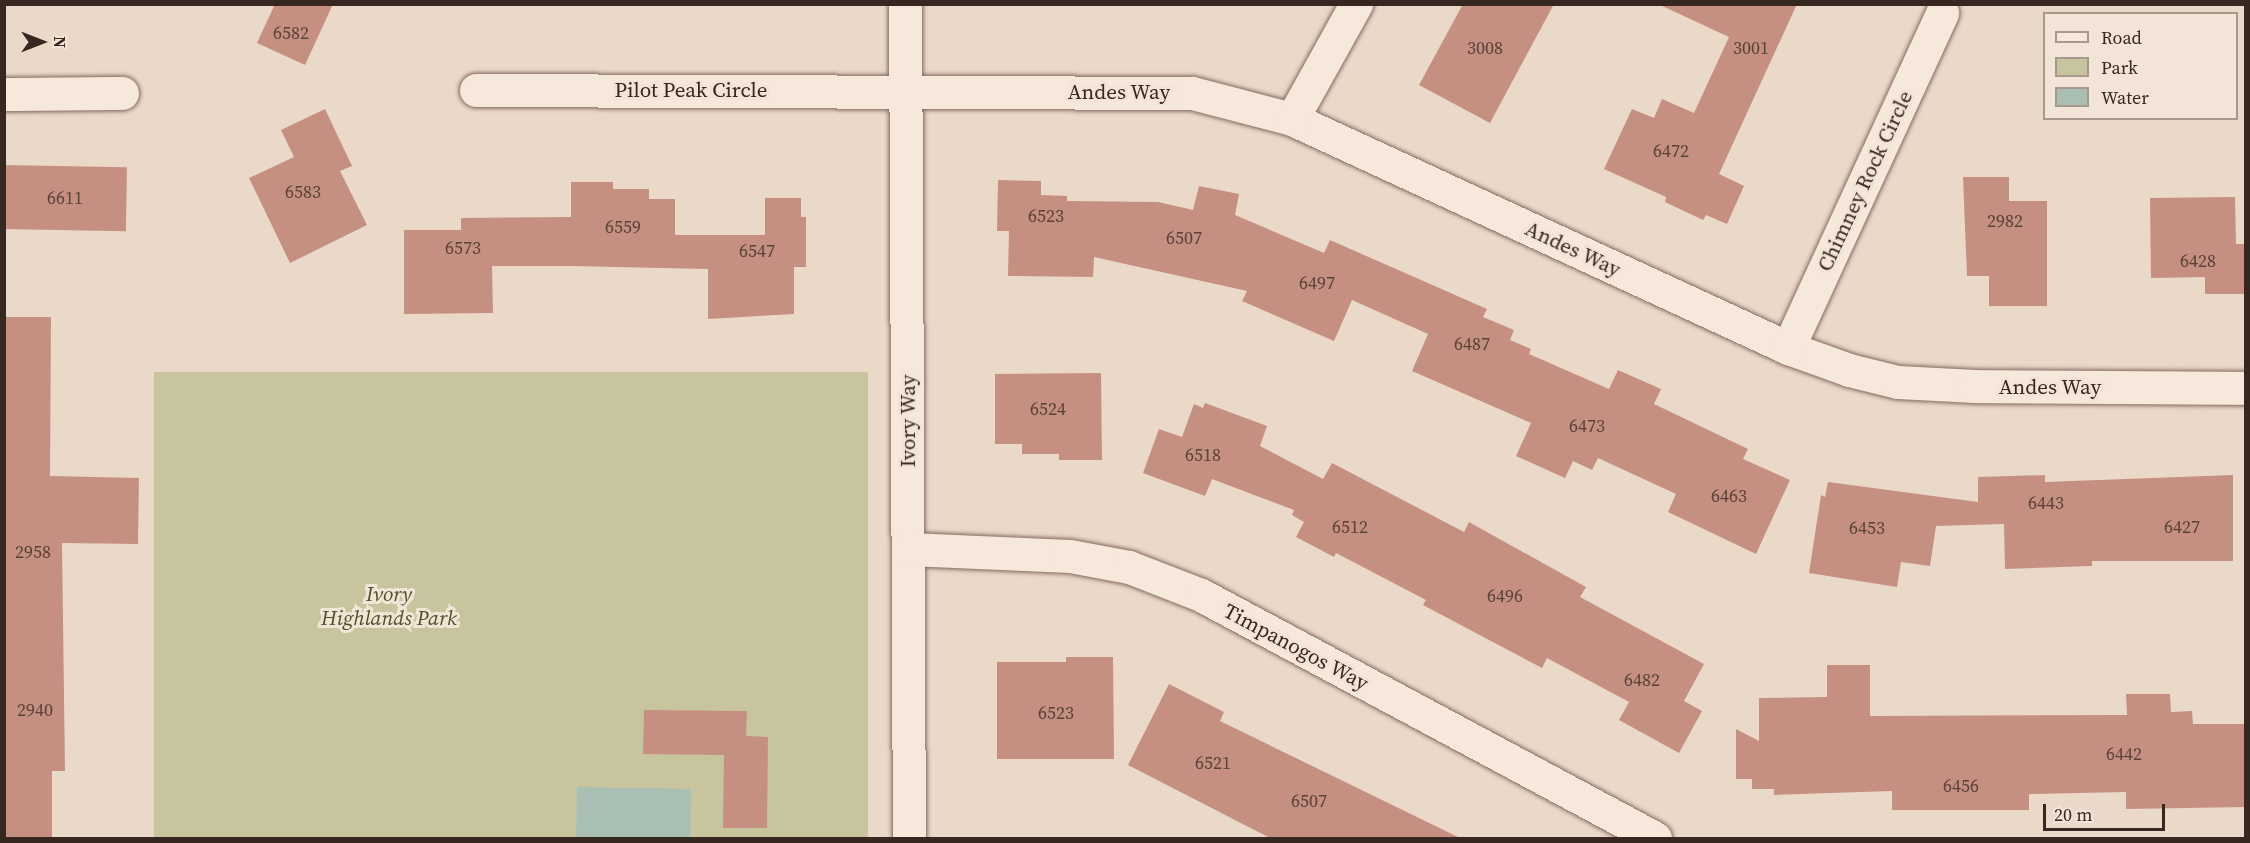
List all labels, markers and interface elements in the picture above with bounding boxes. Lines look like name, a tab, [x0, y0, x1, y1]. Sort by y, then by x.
north arrow	[12, 12, 72, 72]
legend	[2043, 12, 2238, 120]
house number: 6582	[273, 22, 309, 44]
text: Road	[2101, 25, 2142, 50]
text: N	[49, 36, 71, 48]
house number: 3008	[1467, 37, 1503, 59]
house number: 3001	[1733, 37, 1769, 59]
text: Park	[2101, 55, 2138, 80]
street label: Pilot Peak Circle	[615, 77, 767, 103]
street label: Andes Way	[1067, 79, 1171, 105]
text: Water	[2101, 85, 2149, 110]
street label: Chimney Rock Circle	[1812, 87, 1918, 275]
house number: 6472	[1653, 140, 1689, 162]
house number: 6583	[285, 181, 321, 203]
house number: 6611	[47, 187, 83, 209]
house number: 6523	[1028, 205, 1064, 227]
house number: 2982	[1987, 210, 2023, 232]
house number: 6559	[605, 216, 641, 238]
street label: Andes Way	[1521, 216, 1625, 282]
house number: 6507	[1166, 227, 1202, 249]
house number: 6573	[445, 237, 481, 259]
house number: 6547	[739, 240, 775, 262]
house number: 6428	[2180, 250, 2216, 272]
house number: 6497	[1299, 272, 1335, 294]
house number: 6487	[1454, 333, 1490, 355]
street label: Ivory Way	[895, 374, 921, 468]
street label: Andes Way	[1998, 374, 2102, 400]
house number: 6524	[1030, 398, 1066, 420]
house number: 6473	[1569, 415, 1605, 437]
house number: 6518	[1185, 444, 1221, 466]
house number: 6463	[1711, 485, 1747, 507]
house number: 6443	[2028, 492, 2064, 514]
house number: 6512	[1332, 516, 1368, 538]
house number: 6427	[2164, 516, 2200, 538]
house number: 6453	[1849, 517, 1885, 539]
house number: 2958	[15, 541, 51, 563]
park label: Ivory Highlands Park	[321, 581, 457, 631]
house number: 6496	[1487, 585, 1523, 607]
street label: Timpanogos Way	[1219, 598, 1373, 696]
house number: 6482	[1624, 669, 1660, 691]
house number: 2940	[17, 699, 53, 721]
house number: 6523	[1038, 702, 1074, 724]
house number: 6442	[2106, 743, 2142, 765]
house number: 6521	[1195, 752, 1231, 774]
house number: 6456	[1943, 775, 1979, 797]
house number: 6507	[1291, 790, 1327, 812]
scale bar	[2046, 792, 2168, 830]
text: 20 m	[2054, 802, 2092, 827]

